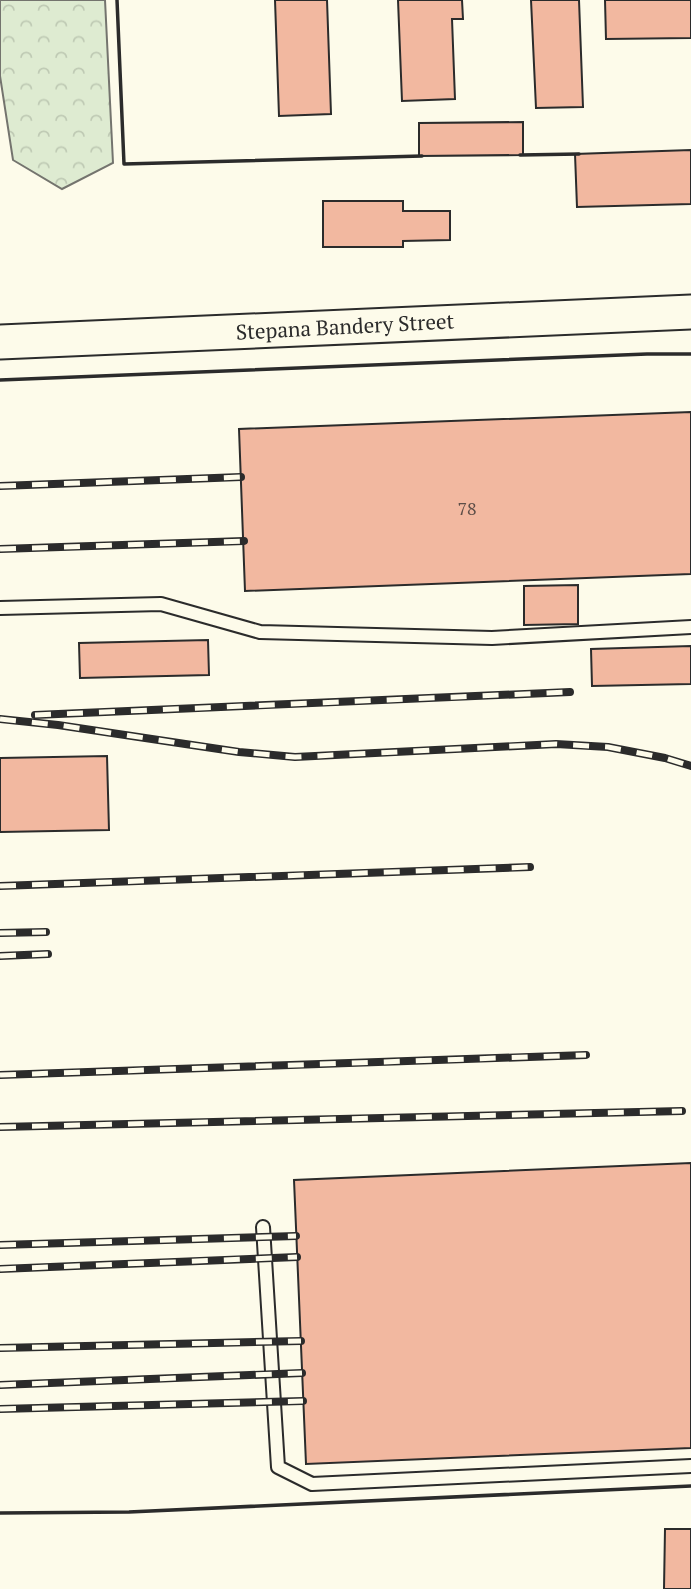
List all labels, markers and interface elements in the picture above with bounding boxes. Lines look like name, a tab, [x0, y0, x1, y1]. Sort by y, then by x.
street label: Stepana Bandery Street	[235, 306, 455, 346]
house number: 78	[457, 496, 477, 520]

